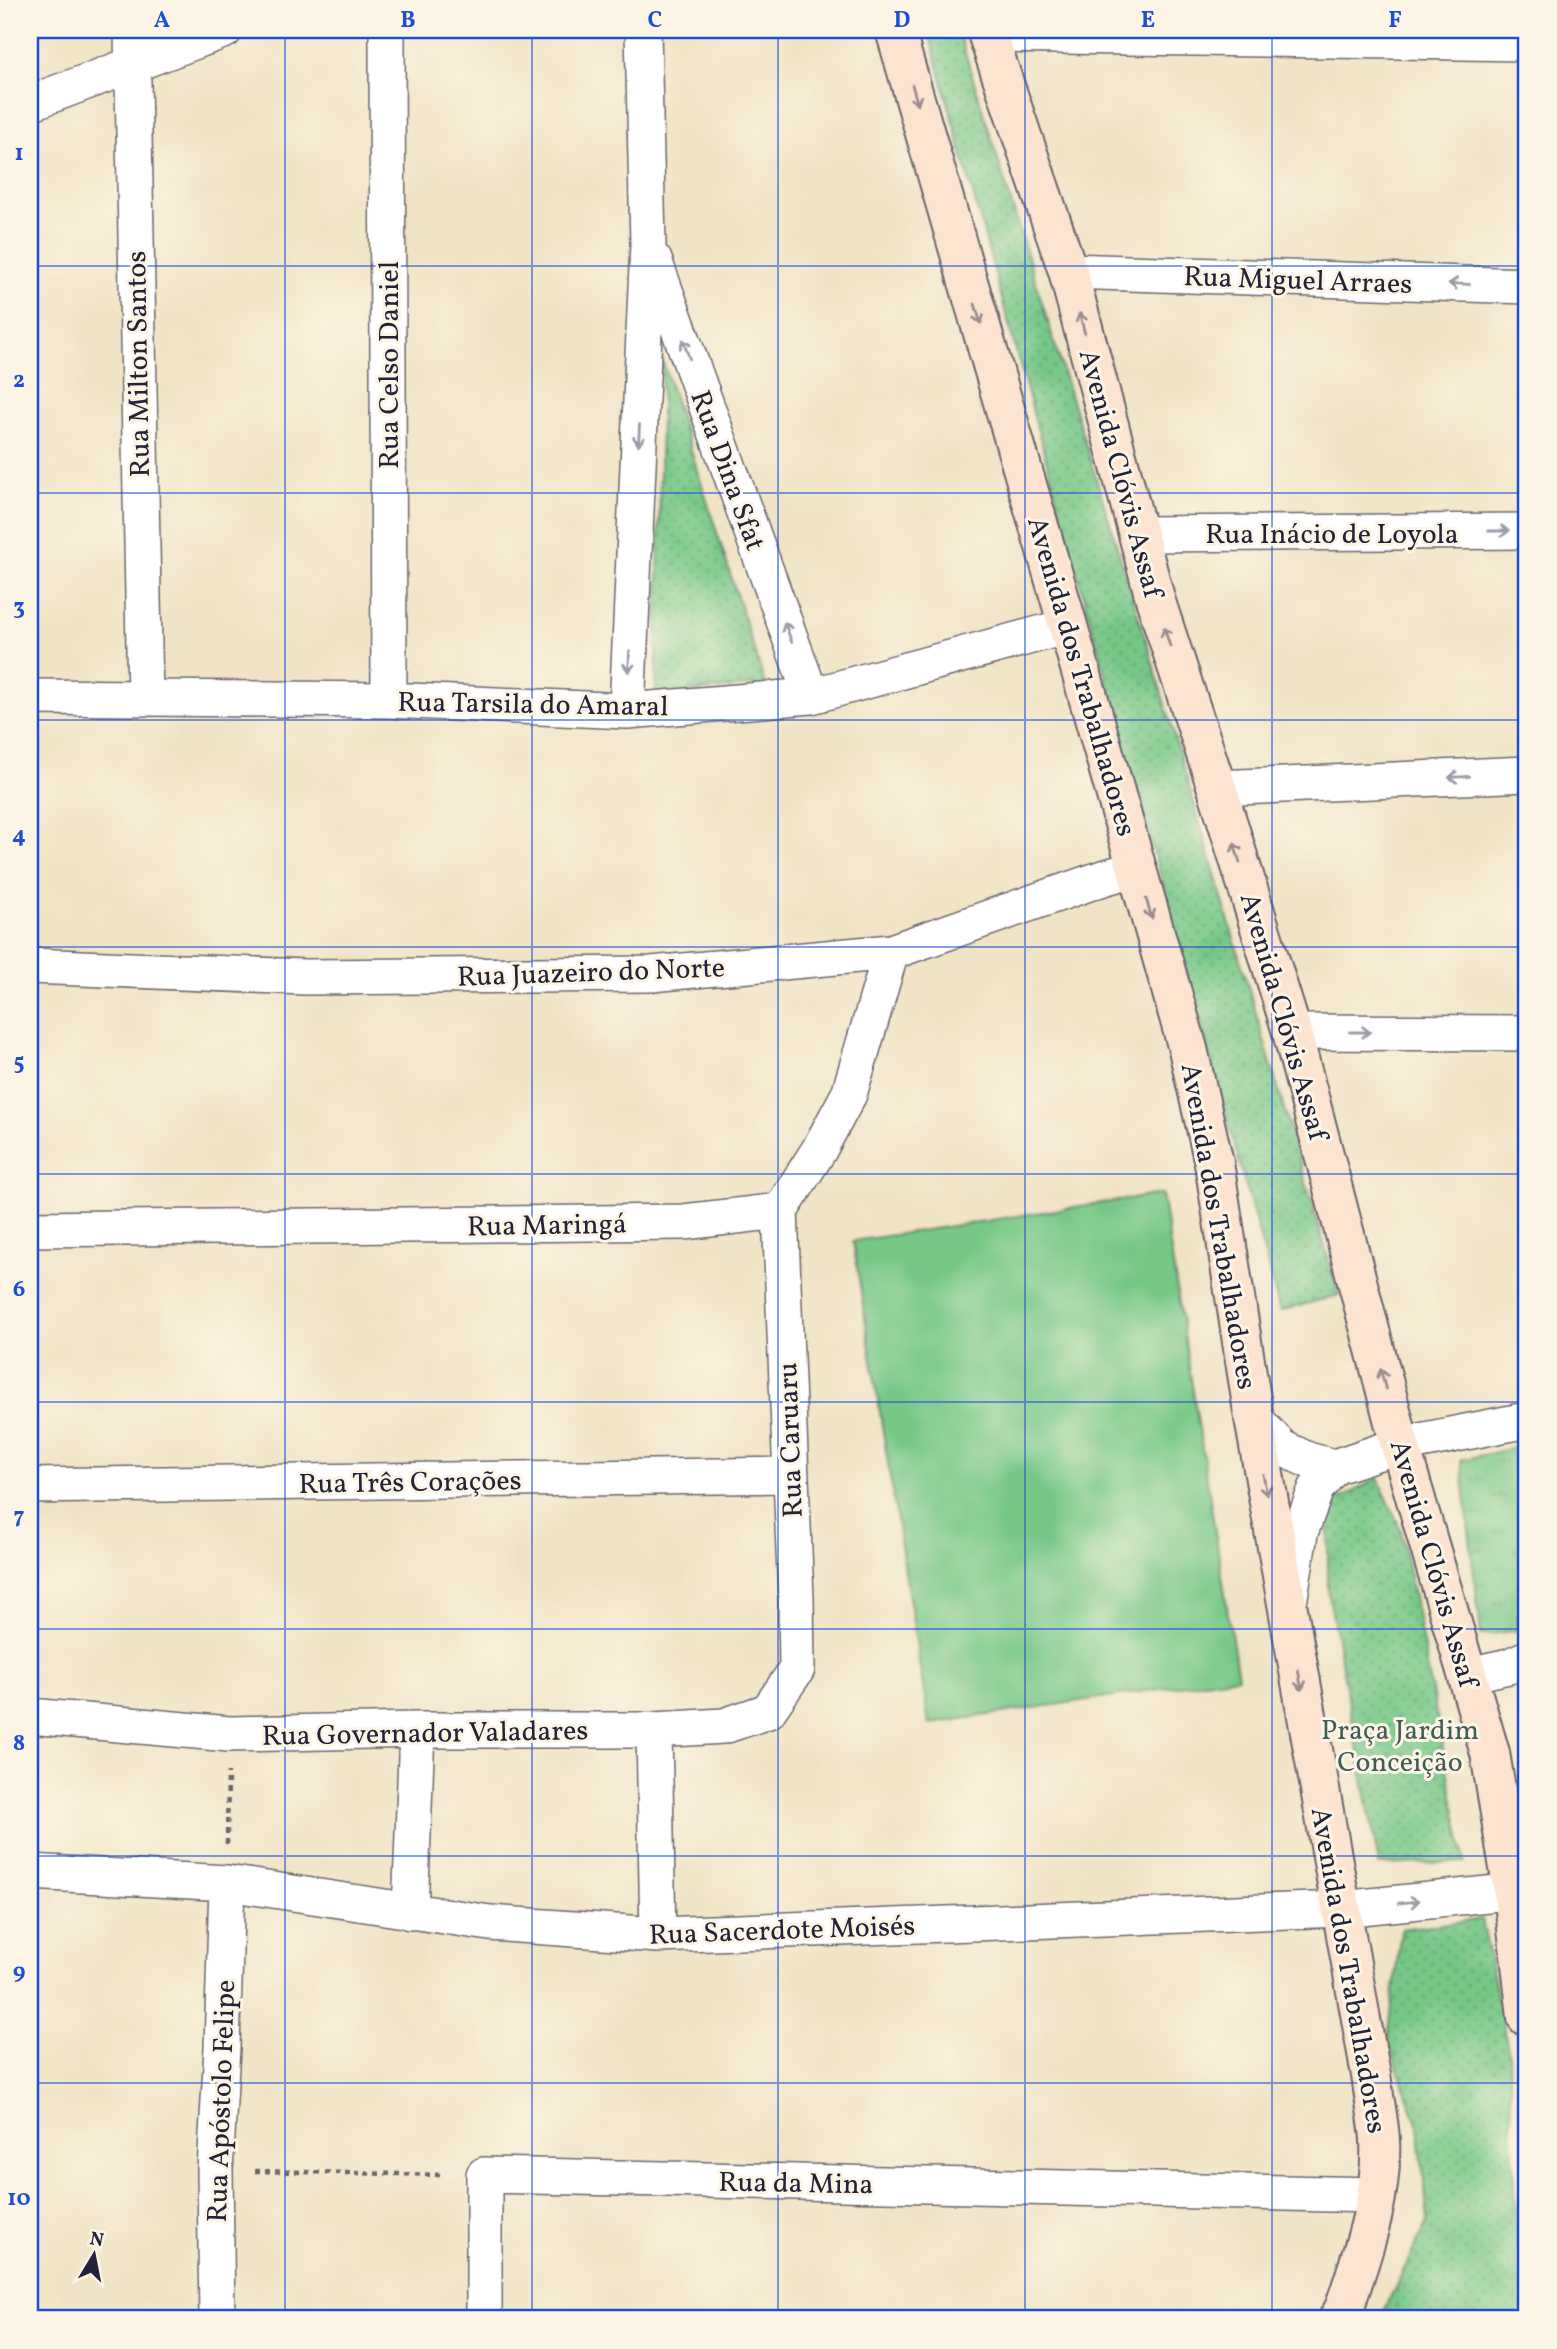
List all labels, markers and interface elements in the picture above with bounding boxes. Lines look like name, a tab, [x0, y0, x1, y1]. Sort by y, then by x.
text: A	[154, 5, 170, 37]
text: B	[400, 5, 416, 37]
text: C	[648, 5, 662, 37]
text: D	[894, 5, 911, 37]
text: E	[1141, 5, 1155, 37]
text: F	[1388, 5, 1402, 37]
one-way arrow	[909, 84, 922, 106]
text: 1	[14, 138, 24, 170]
street label: Rua Milton Santos	[118, 250, 161, 478]
street label: Rua Miguel Arraes	[1183, 258, 1413, 305]
street label: Rua Celso Daniel	[371, 261, 410, 469]
one-way arrow	[1448, 277, 1471, 291]
one-way arrow	[972, 303, 985, 325]
one-way arrow	[1075, 312, 1088, 335]
one-way arrow	[679, 339, 691, 361]
street label: Avenida Clóvis Assaf	[1068, 345, 1172, 604]
text: 2	[13, 365, 25, 397]
street label: Rua Dina Sfat	[680, 385, 774, 556]
one-way arrow	[633, 423, 646, 446]
street label: Avenida dos Trabalhadores	[1016, 512, 1145, 841]
street label: Rua Inácio de Loyola	[1205, 516, 1459, 555]
one-way arrow	[1487, 524, 1510, 538]
text: 3	[13, 592, 25, 624]
one-way arrow	[781, 622, 793, 644]
one-way arrow	[1160, 626, 1172, 648]
one-way arrow	[623, 650, 636, 673]
street label: Rua Tarsila do Amaral	[397, 684, 669, 727]
one-way arrow	[1448, 771, 1471, 784]
text: 4	[12, 820, 26, 852]
one-way arrow	[1230, 842, 1243, 864]
street label: Avenida Clóvis Assaf	[1229, 888, 1337, 1147]
one-way arrow	[1144, 898, 1157, 920]
street label: Rua Juazeiro do Norte	[457, 949, 726, 998]
one-way arrow	[1348, 1025, 1371, 1039]
text: 5	[13, 1047, 25, 1079]
street label: Avenida dos Trabalhadores	[1170, 1060, 1265, 1393]
street label: Rua Maringá	[467, 1206, 627, 1247]
text: 6	[13, 1274, 25, 1306]
street label: Rua Caruaru	[769, 1361, 814, 1518]
one-way arrow	[1376, 1368, 1389, 1391]
street label: Avenida Clóvis Assaf	[1379, 1435, 1487, 1694]
street label: Rua Três Corações	[298, 1462, 522, 1505]
one-way arrow	[1259, 1473, 1273, 1496]
text: 7	[14, 1501, 25, 1533]
one-way arrow	[1293, 1668, 1307, 1691]
street label: Rua Governador Valadares	[261, 1712, 589, 1757]
park label: Praça Jardim Conceição	[1321, 1712, 1479, 1783]
text: 8	[13, 1728, 25, 1760]
street label: Avenida dos Trabalhadores	[1300, 1804, 1395, 2137]
one-way arrow	[1397, 1896, 1420, 1909]
street label: Rua Sacerdote Moisés	[648, 1907, 916, 1956]
text: 9	[13, 1956, 25, 1988]
street label: Rua Apóstolo Felipe	[199, 1979, 246, 2223]
street label: Rua da Mina	[718, 2164, 874, 2205]
text: 10	[7, 2183, 31, 2215]
north arrow	[60, 2220, 130, 2290]
text: N	[88, 2226, 106, 2254]

